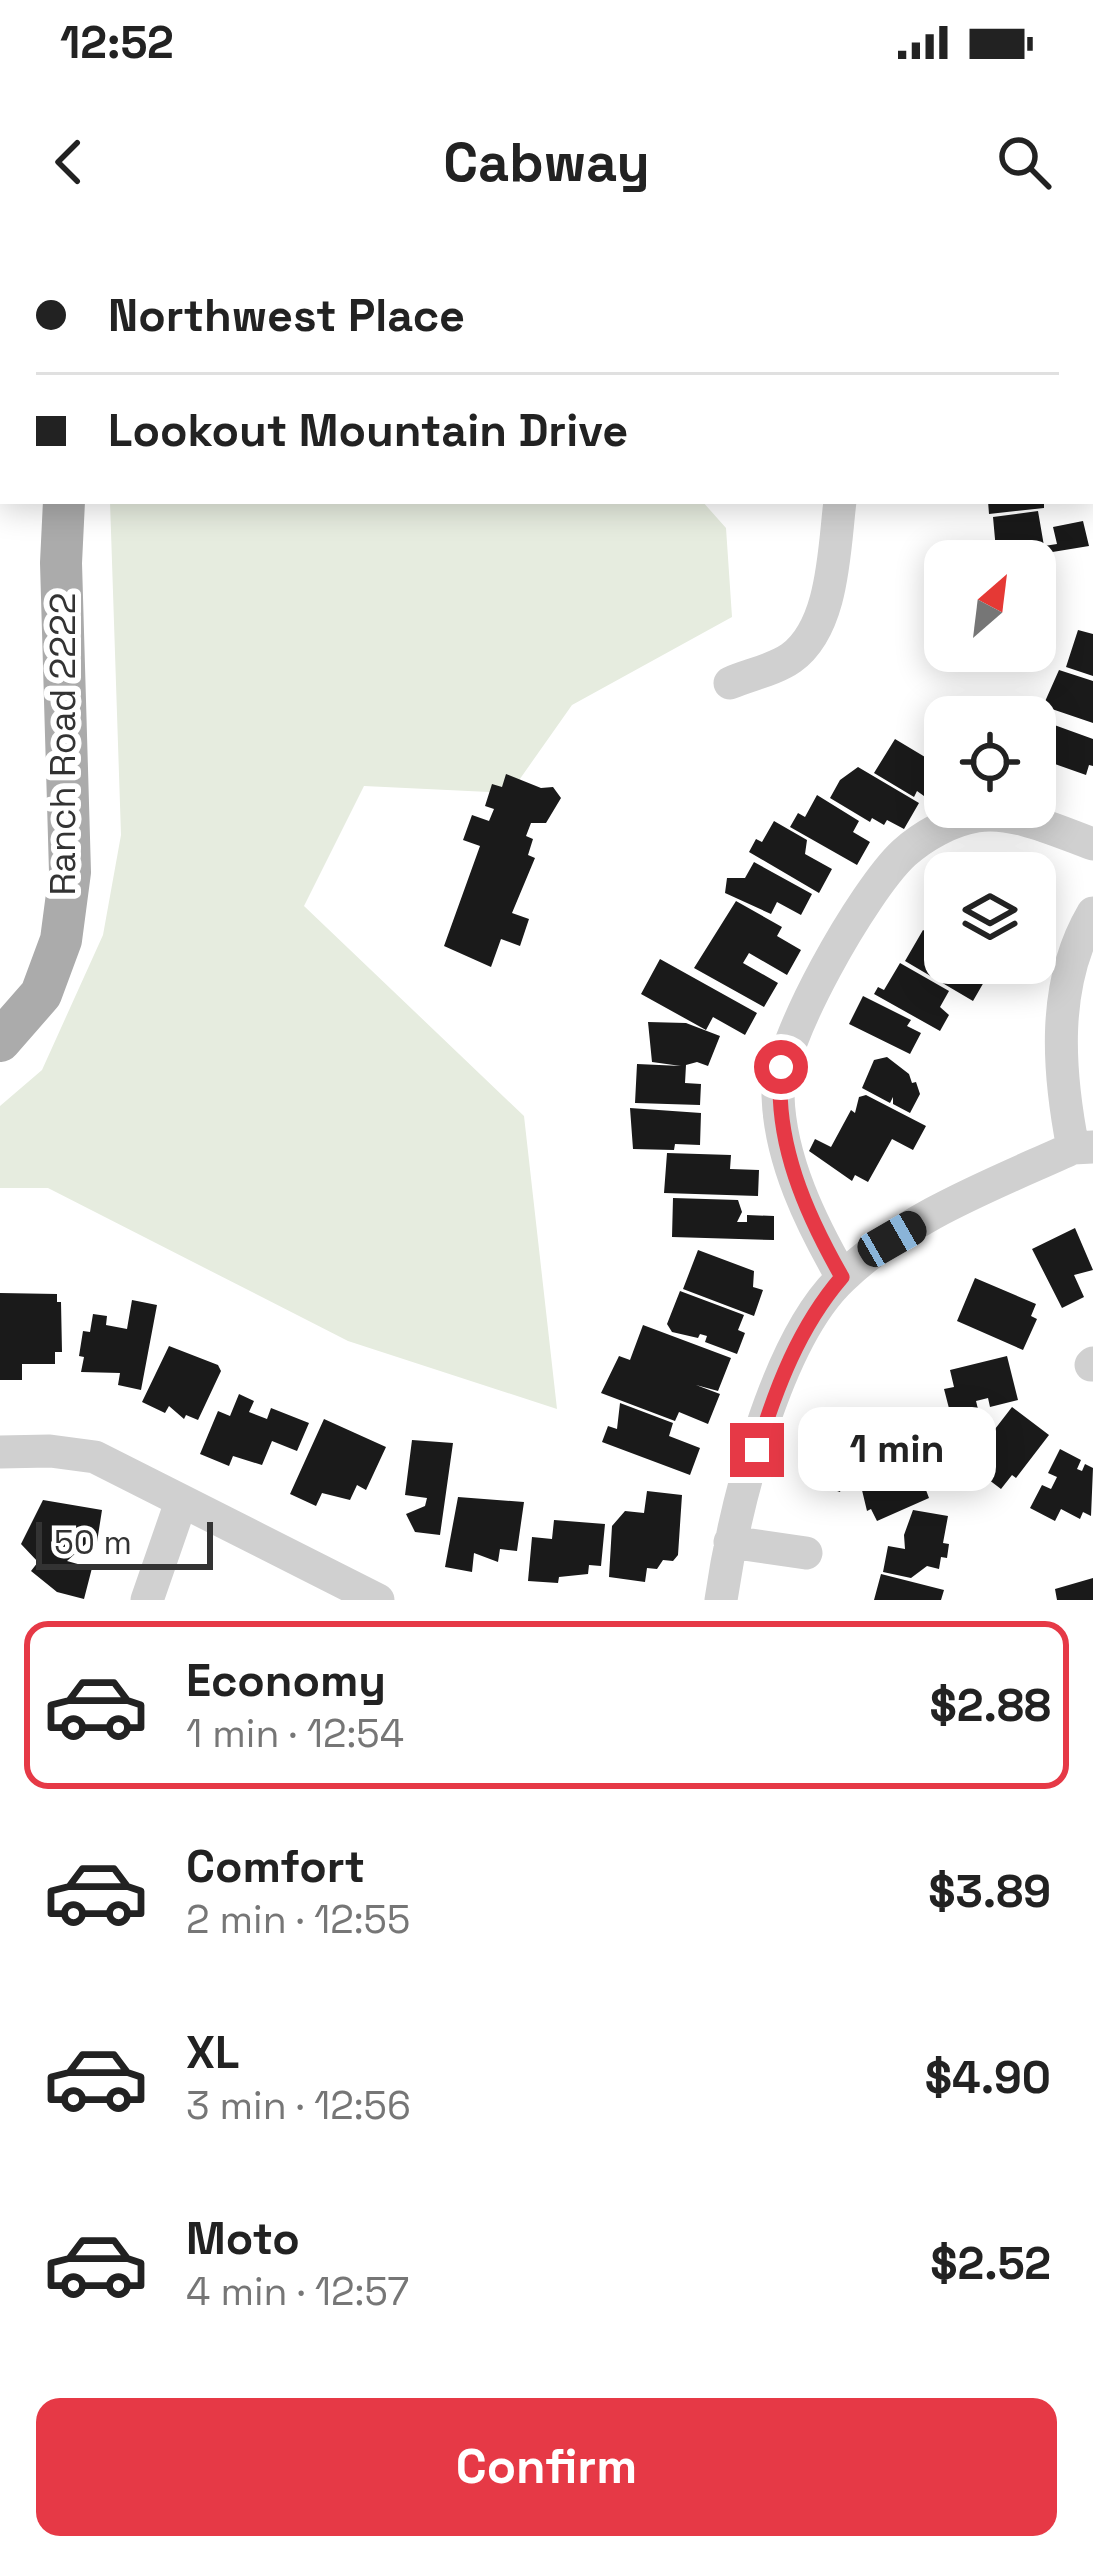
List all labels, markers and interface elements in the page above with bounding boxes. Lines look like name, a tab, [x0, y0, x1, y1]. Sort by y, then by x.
text: 12:52	[60, 14, 174, 71]
text: Cabway	[443, 128, 650, 197]
icon: back	[36, 129, 102, 195]
icon: search	[991, 129, 1057, 195]
text: Northwest Place	[108, 287, 465, 344]
text: Lookout Mountain Drive	[108, 402, 628, 459]
north arrow	[924, 540, 1056, 672]
map controls	[924, 540, 1056, 984]
street label: Ranch Road 2222	[40, 593, 86, 895]
button: locate	[924, 696, 1056, 828]
button: layers	[924, 852, 1056, 984]
route start	[754, 1040, 808, 1094]
car	[852, 1205, 932, 1273]
callout: 1 min	[799, 1408, 997, 1492]
route end	[730, 1423, 784, 1477]
text: 1 min	[849, 1424, 945, 1473]
scale bar	[36, 1516, 213, 1569]
text: 50 m	[54, 1522, 132, 1564]
icon: car	[42, 1651, 150, 1759]
text: Economy	[186, 1652, 386, 1709]
text: $2.88	[930, 1677, 1051, 1734]
text: 1 min · 12:54	[186, 1709, 404, 1758]
icon: car	[42, 1837, 150, 1945]
text: Comfort	[186, 1838, 365, 1895]
text: $3.89	[928, 1863, 1051, 1920]
text: 2 min · 12:55	[186, 1895, 410, 1944]
icon: car	[42, 2023, 150, 2131]
text: XL	[186, 2024, 239, 2081]
text: $4.90	[925, 2049, 1051, 2106]
text: 3 min · 12:56	[186, 2081, 411, 2130]
icon: car	[42, 2209, 150, 2317]
text: Moto	[186, 2210, 300, 2267]
text: $2.52	[930, 2235, 1051, 2292]
text: 4 min · 12:57	[186, 2267, 409, 2316]
button: Confirm	[36, 2398, 1057, 2536]

